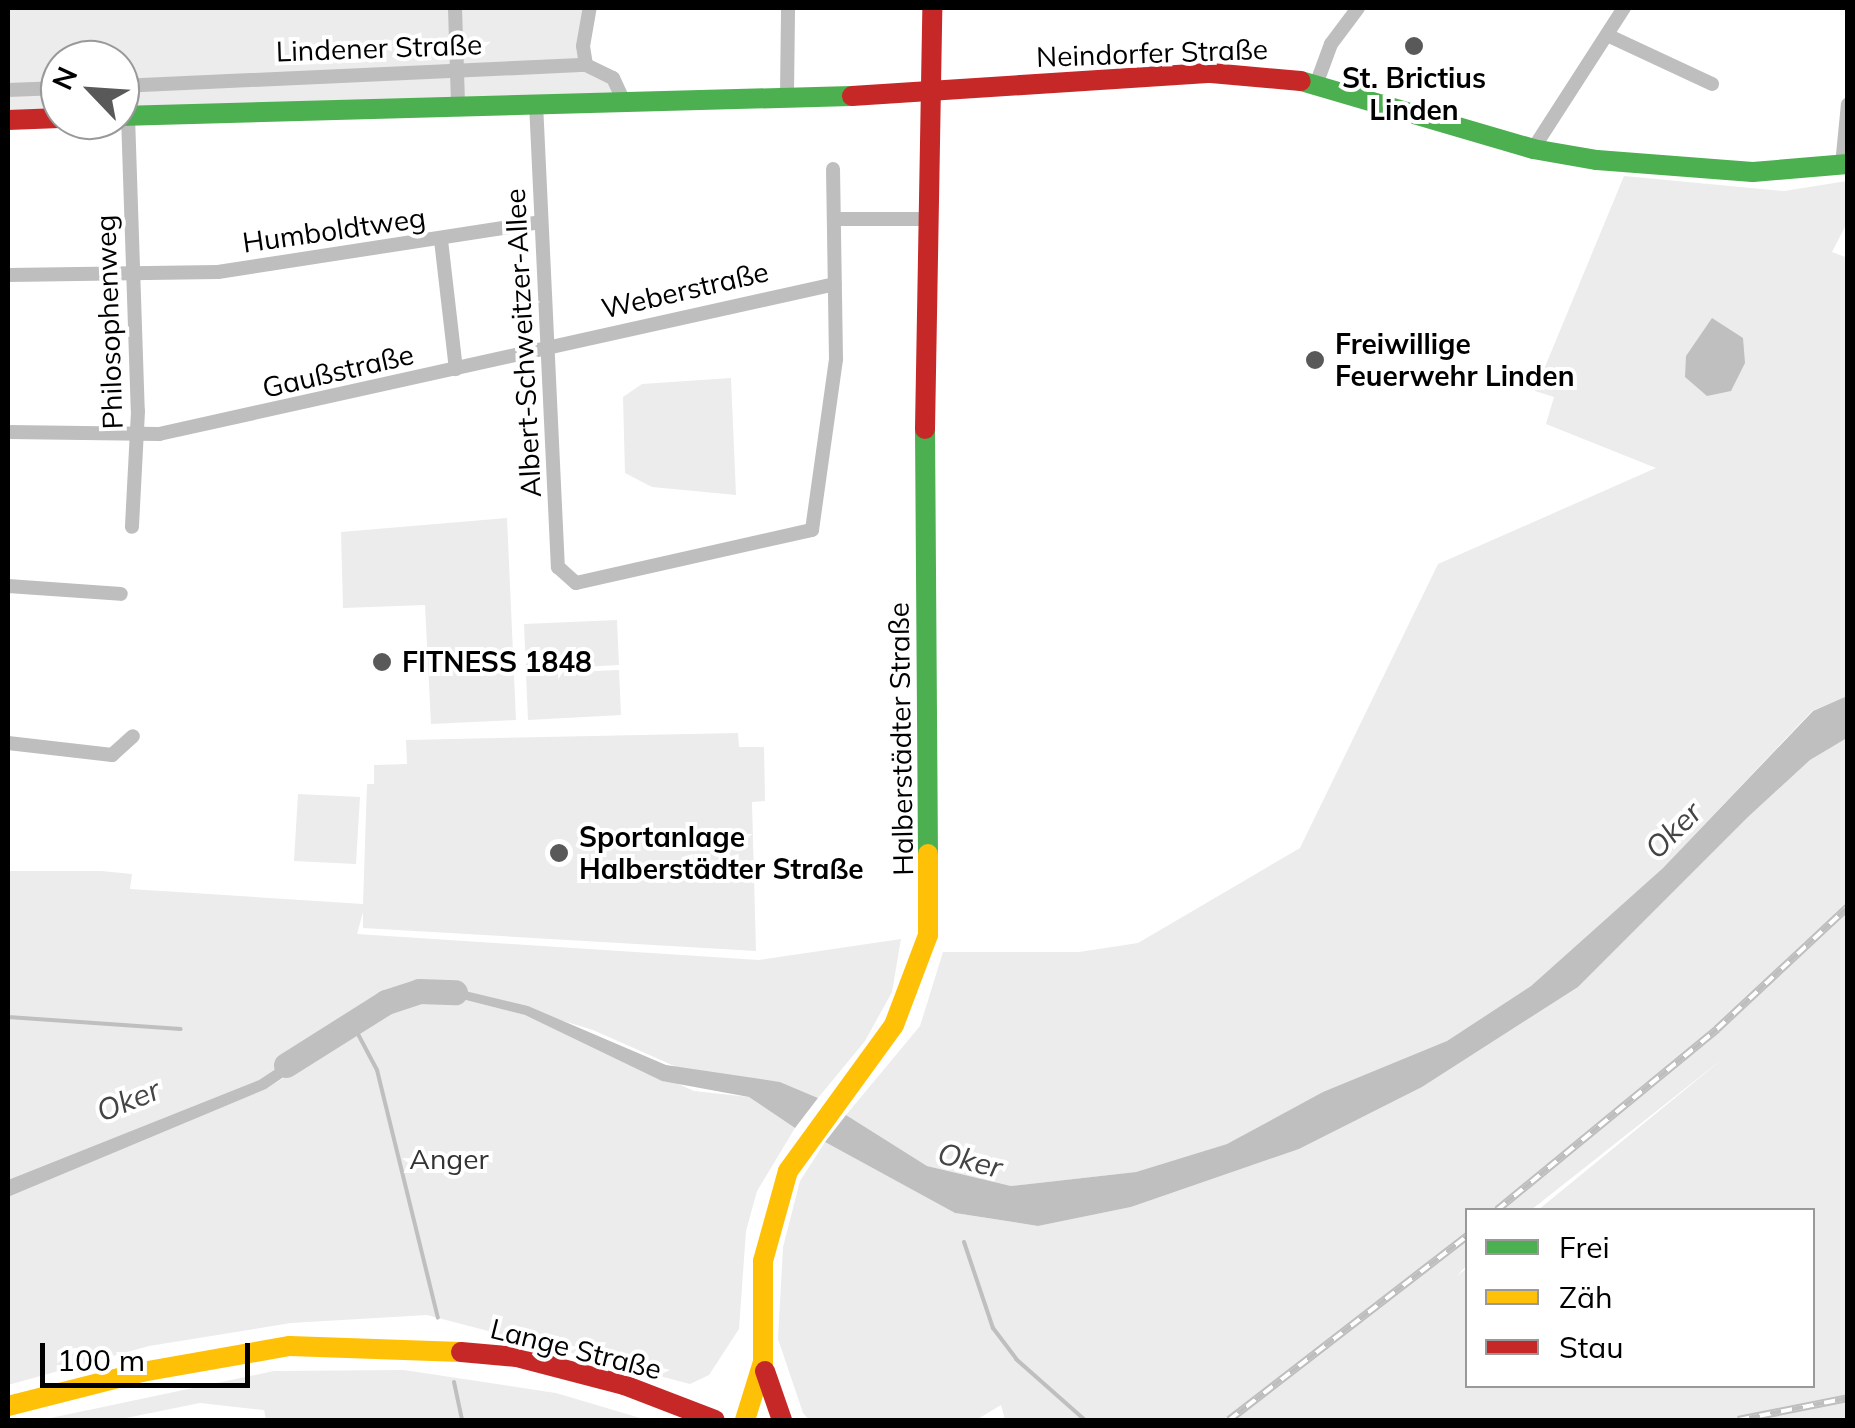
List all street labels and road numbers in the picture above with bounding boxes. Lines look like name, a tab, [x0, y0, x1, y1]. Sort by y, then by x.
street label: Lindener Straße	[275, 28, 483, 68]
street label: Neindorfer Straße	[1036, 32, 1268, 74]
street label: Albert-Schweitzer-Allee	[498, 188, 548, 498]
street label: Humboldtweg	[240, 201, 428, 259]
street label: Philosophenweg	[88, 214, 130, 430]
street label: Weberstraße	[598, 254, 772, 326]
street label: Gaußstraße	[259, 337, 417, 405]
street label: Halberstädter Straße	[882, 602, 920, 876]
street label: Lange Straße	[487, 1312, 665, 1386]

